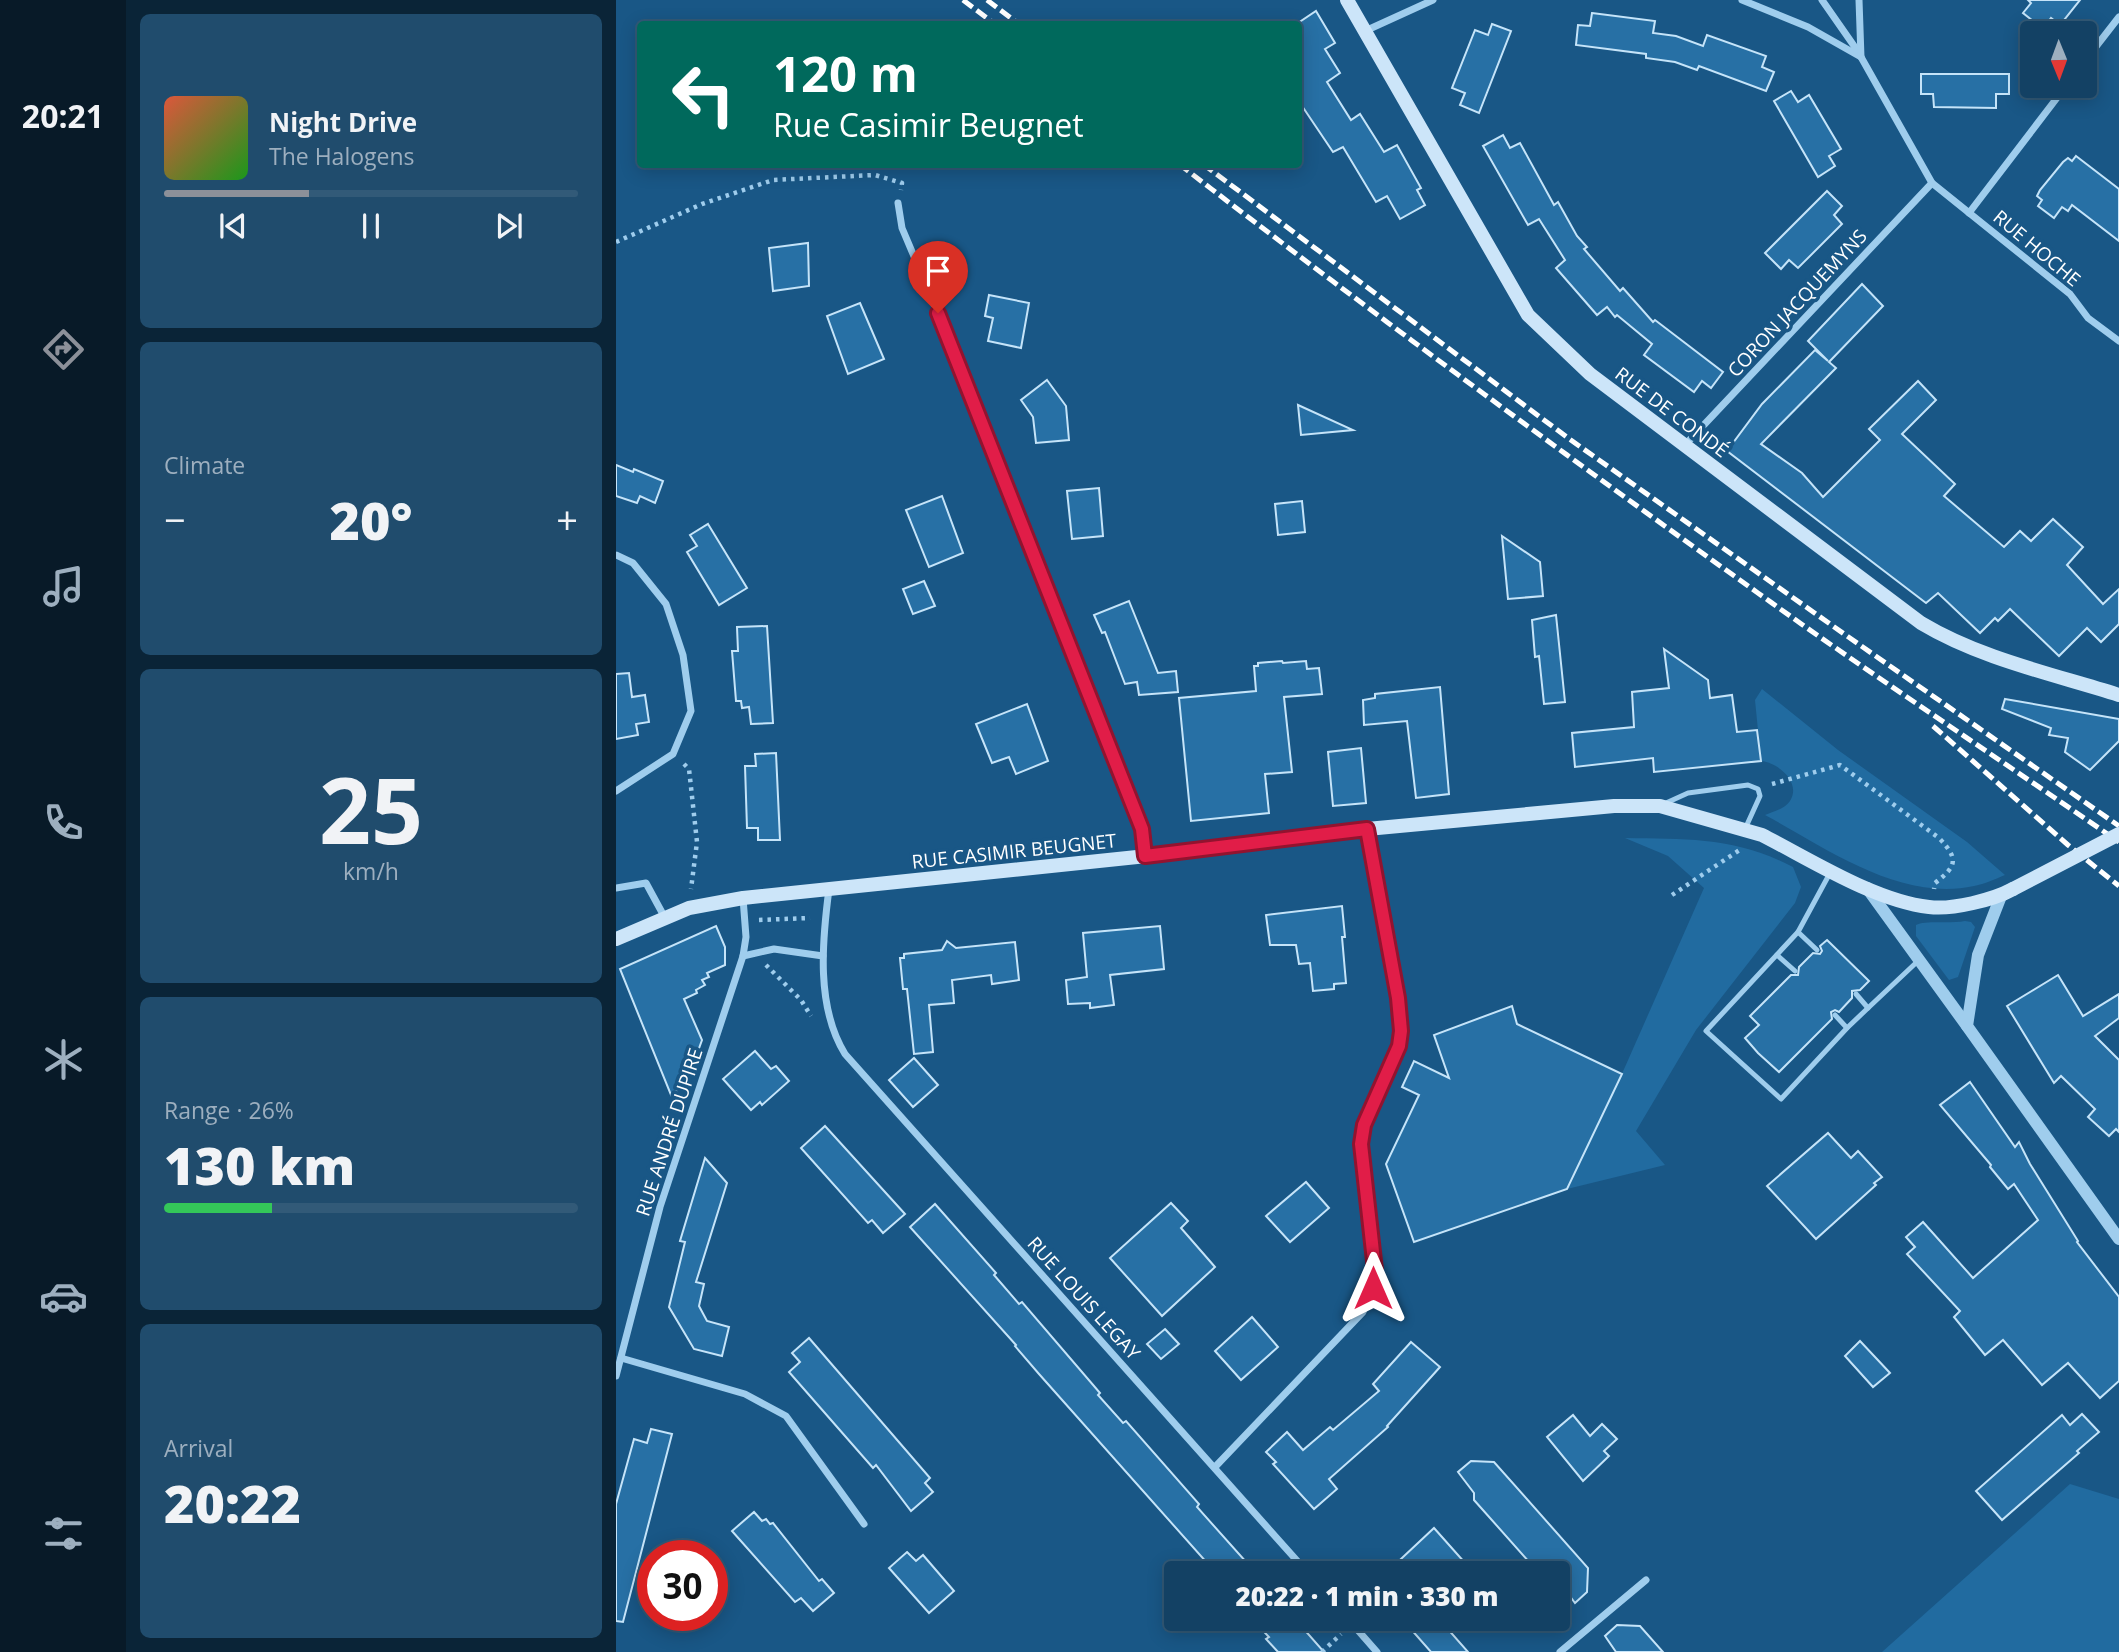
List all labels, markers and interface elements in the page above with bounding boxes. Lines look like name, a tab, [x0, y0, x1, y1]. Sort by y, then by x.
north arrow	[2020, 21, 2096, 98]
map controls	[2020, 21, 2097, 98]
text: 120 m	[773, 40, 918, 106]
icon: left	[658, 49, 749, 140]
text: 20:21	[22, 94, 104, 137]
text: Rue Casimir Beugnet	[773, 103, 1084, 146]
text: Night Drive	[269, 104, 417, 140]
text: The Halogens	[269, 140, 415, 172]
street label: RUE HOCHE	[1988, 204, 2086, 292]
icon: previous	[214, 207, 252, 245]
icon: pause	[352, 207, 390, 245]
icon: next	[490, 207, 528, 245]
street label: CORON JACQUEMYNS	[1722, 223, 1872, 383]
pin	[908, 241, 968, 313]
icon: arrive	[919, 252, 957, 290]
icon: directions	[39, 325, 88, 374]
street label: RUE DE CONDÉ	[1610, 361, 1734, 463]
text: Climate	[164, 449, 245, 481]
text: 20°	[330, 484, 412, 555]
text: −	[164, 493, 186, 545]
text: +	[556, 493, 578, 545]
icon: music	[39, 562, 88, 611]
text: 25	[319, 747, 423, 871]
icon: phone	[39, 798, 88, 847]
street label: RUE CASIMIR BEUGNET	[910, 827, 1118, 875]
text: km/h	[343, 855, 399, 887]
icon: climate	[39, 1035, 88, 1084]
street label: RUE ANDRÉ DUPIRE	[630, 1045, 708, 1219]
text: Range · 26%	[164, 1094, 294, 1126]
text: 130 km	[164, 1129, 355, 1200]
street label: RUE LOUIS LEGAY	[1022, 1231, 1147, 1365]
position arrow	[1336, 1251, 1410, 1325]
icon: car	[39, 1272, 88, 1321]
text: Arrival	[164, 1432, 233, 1464]
text: 20:22	[164, 1467, 301, 1538]
icon: filters	[39, 1509, 88, 1558]
speed limit sign: 30	[637, 1540, 728, 1631]
text: 20:22 · 1 min · 330 m	[1236, 1578, 1498, 1614]

